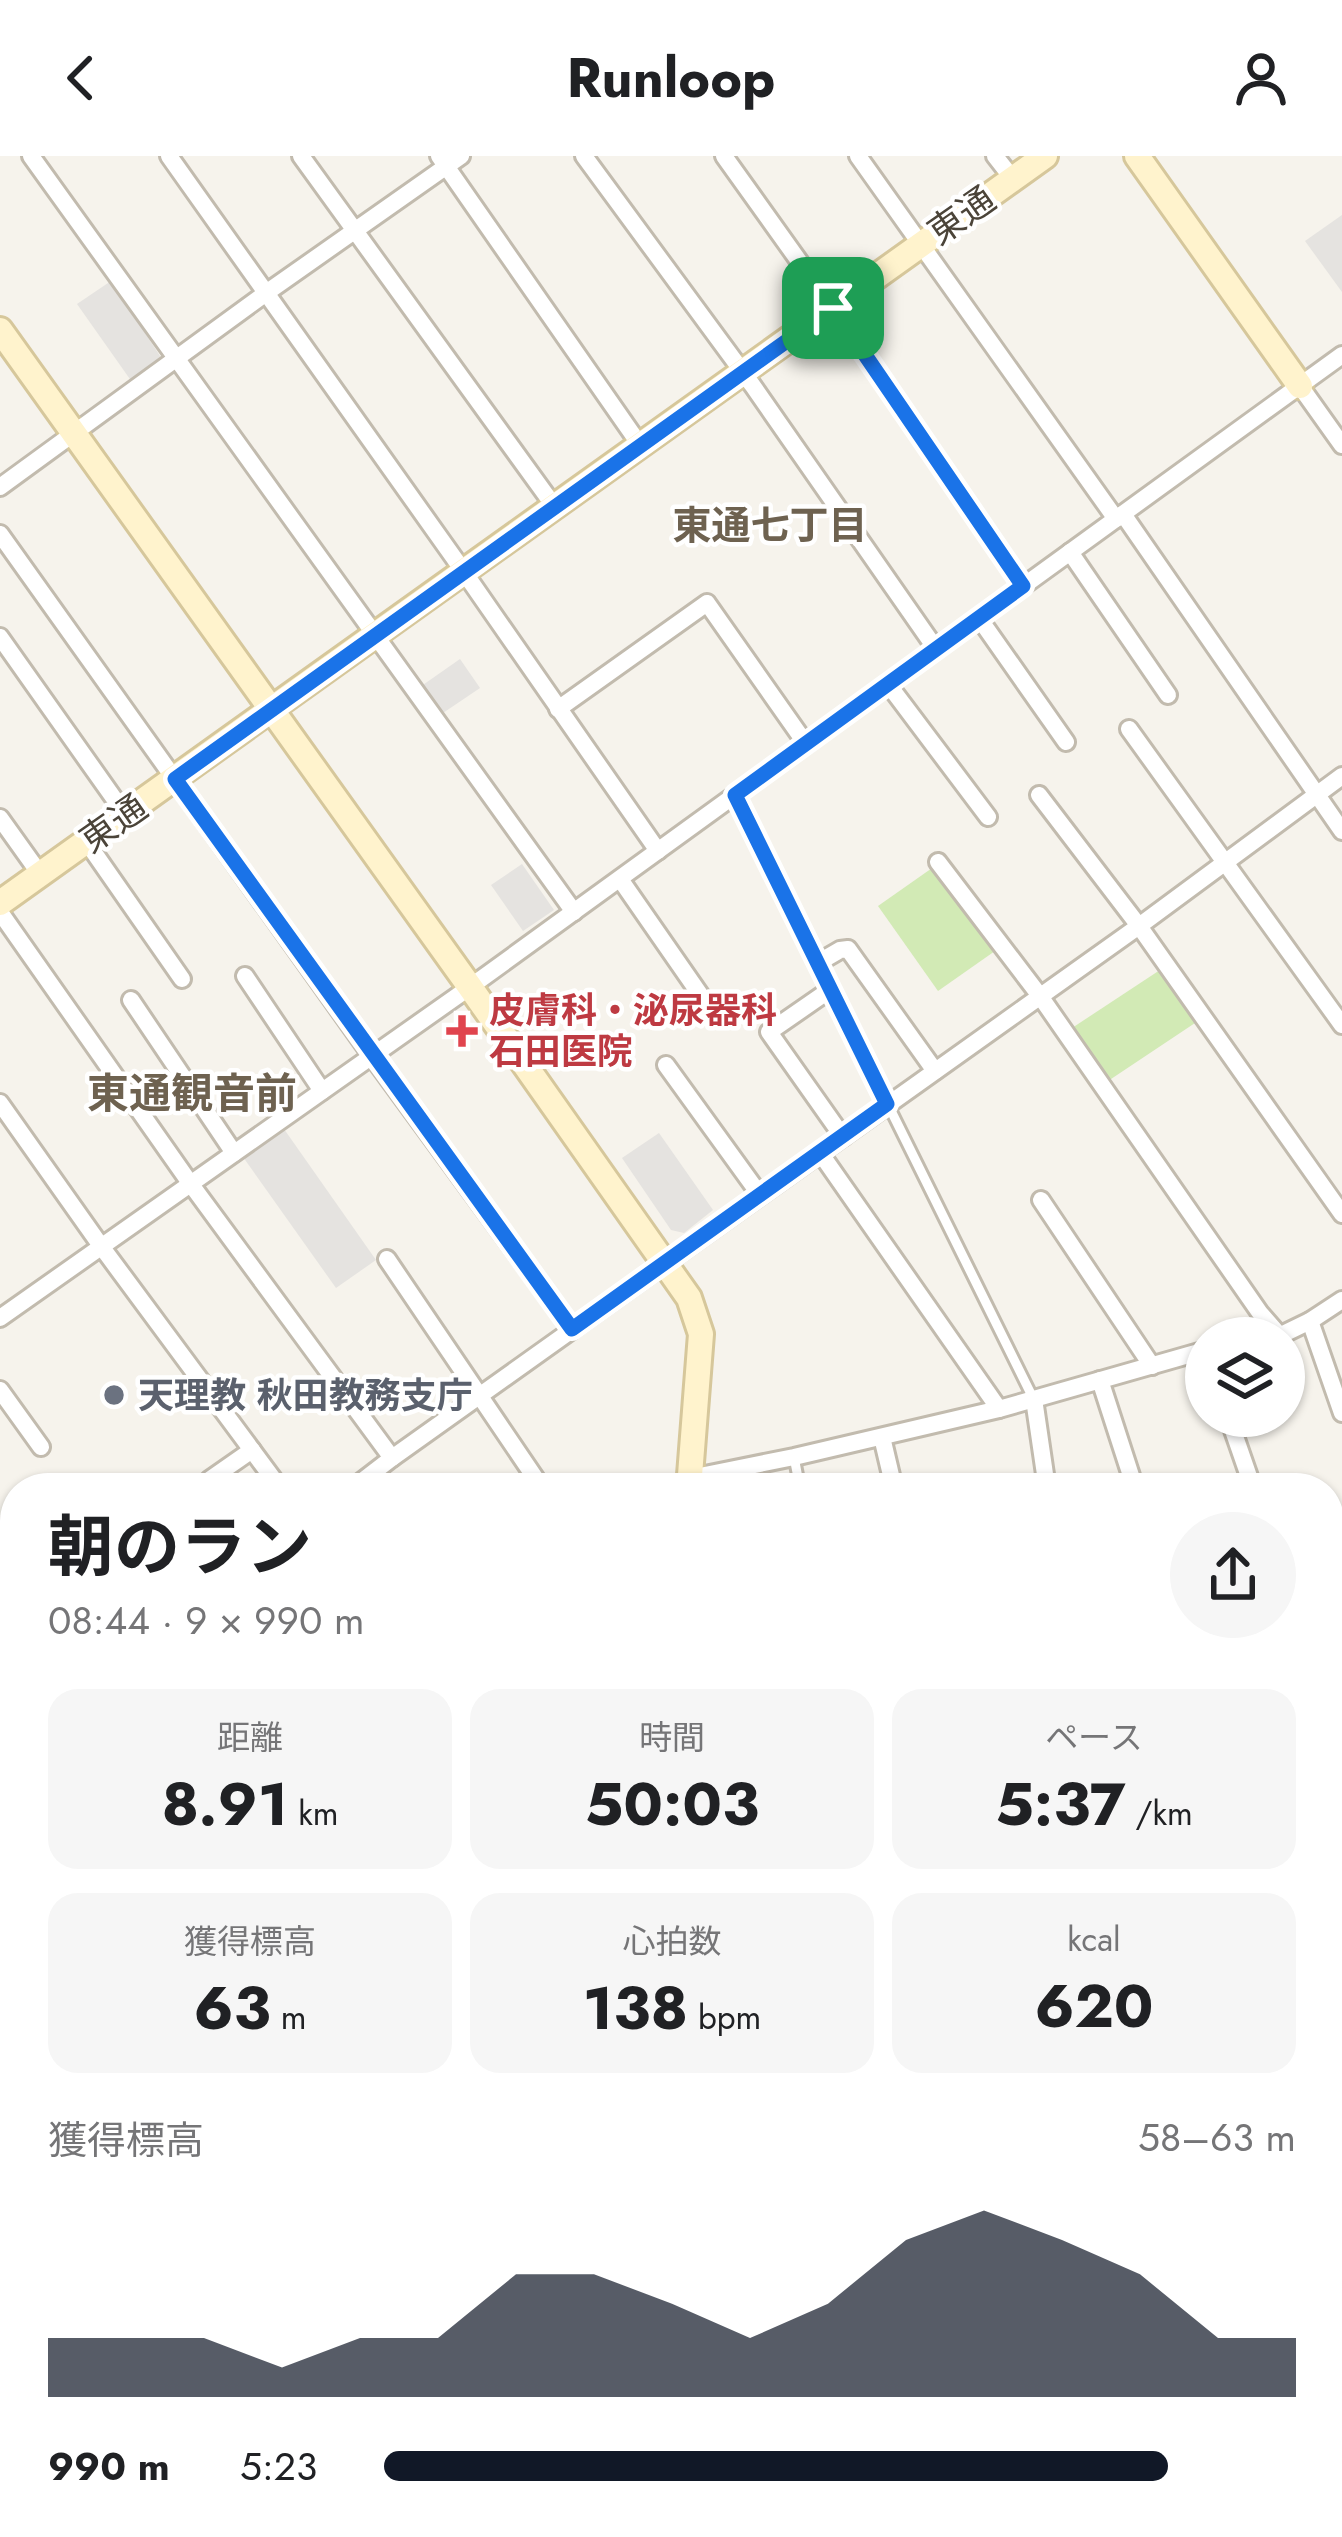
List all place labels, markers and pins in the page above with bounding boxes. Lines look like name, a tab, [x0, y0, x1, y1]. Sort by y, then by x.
pin	[782, 257, 884, 359]
place label: 皮膚科・泌尿器科 石田医院	[489, 984, 777, 1077]
marker: 皮膚科・泌尿器科 石田医院	[446, 1015, 478, 1047]
place label: 天理教 秋田教務支庁	[138, 1369, 473, 1421]
marker: 天理教 秋田教務支庁	[101, 1382, 127, 1408]

